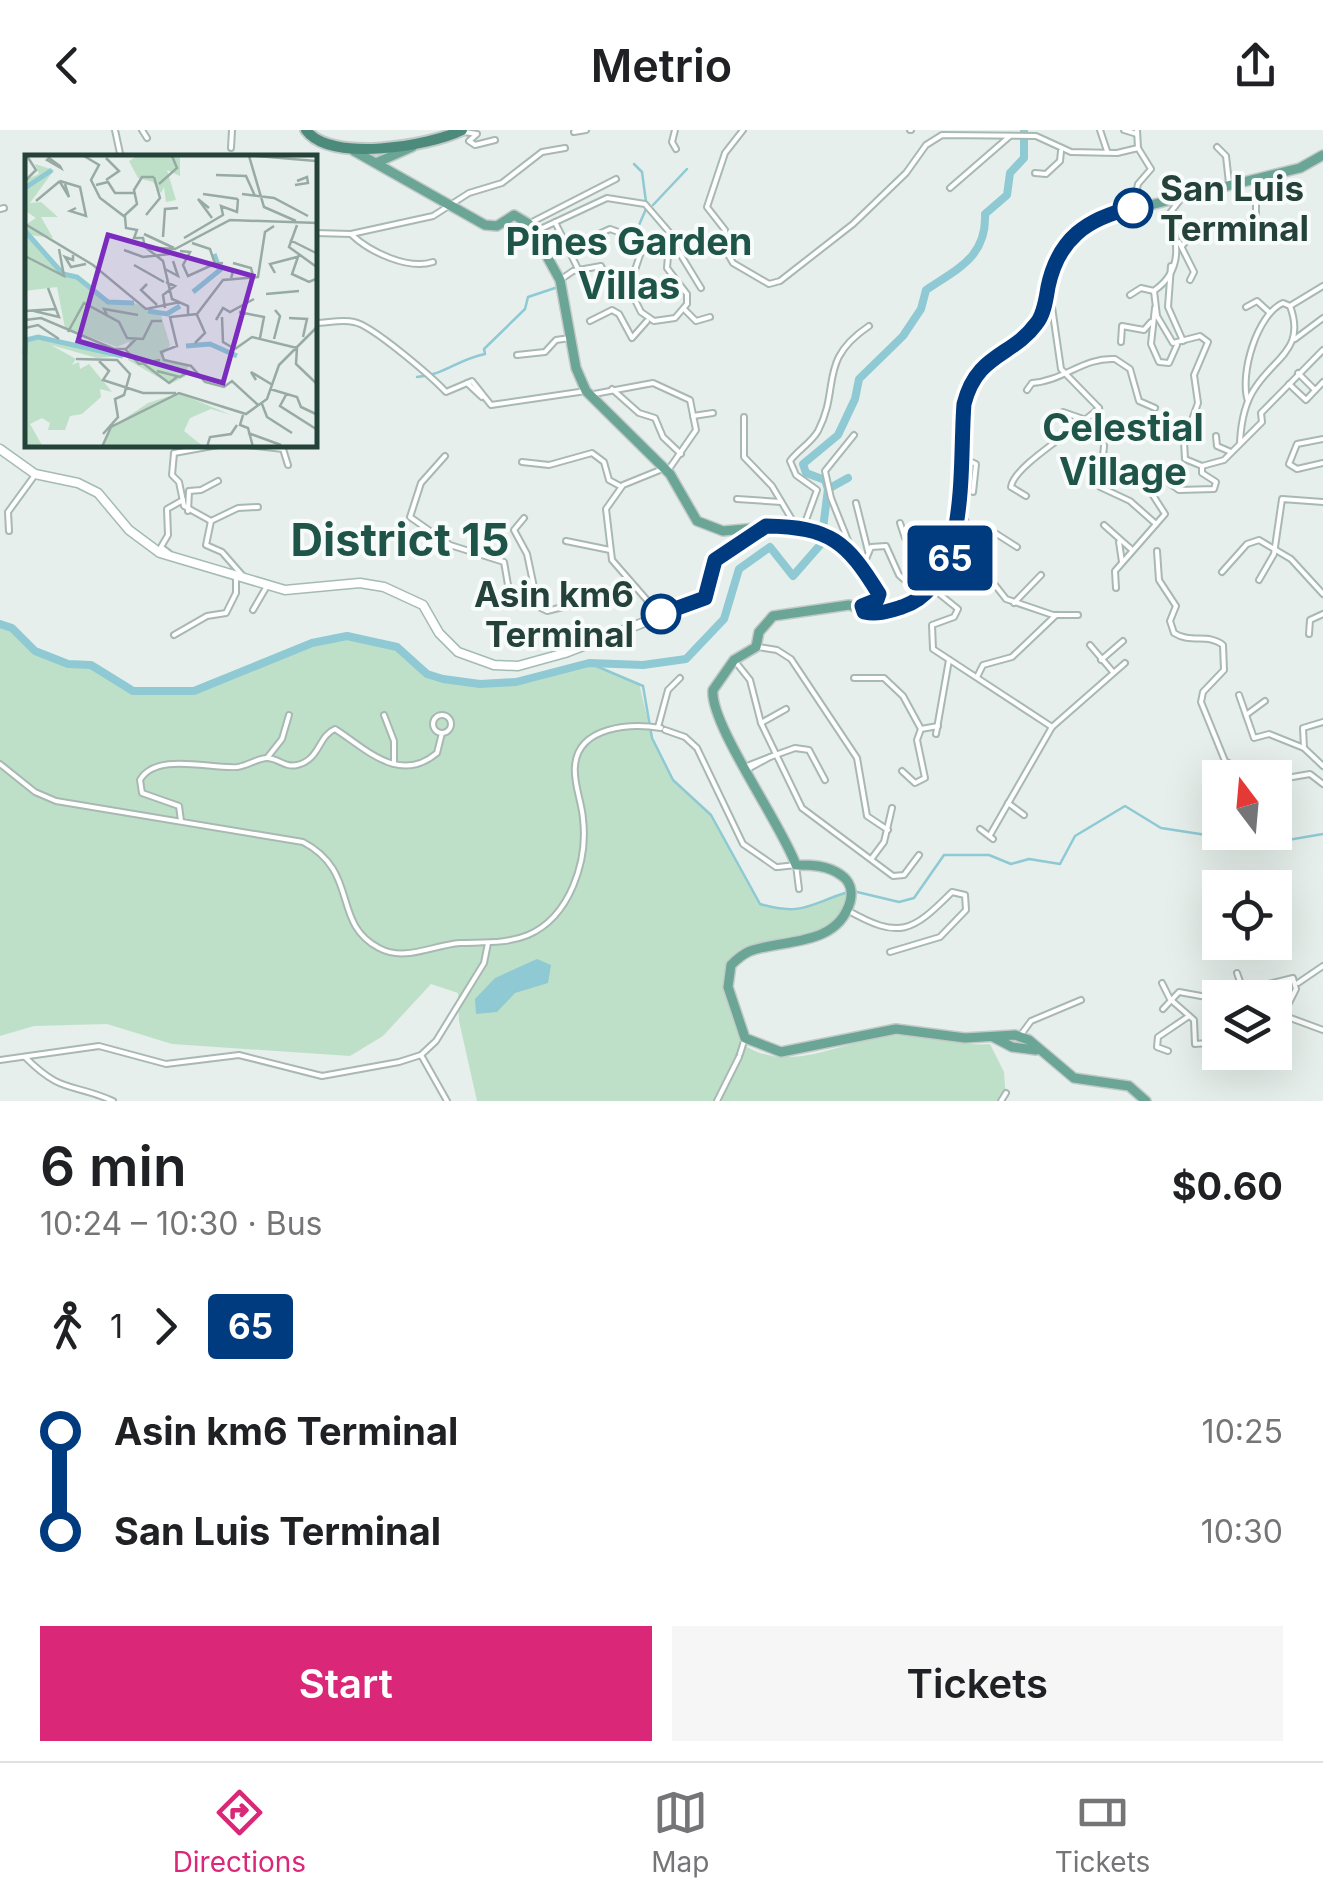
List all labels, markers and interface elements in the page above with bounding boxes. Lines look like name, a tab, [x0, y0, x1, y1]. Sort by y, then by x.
icon: back	[40, 38, 95, 93]
text: Metrio	[591, 38, 732, 93]
icon: share	[1228, 38, 1283, 93]
inset map	[25, 155, 318, 448]
place label: San Luis Terminal	[1160, 167, 1309, 249]
marker: San Luis Terminal	[1114, 189, 1152, 227]
district label: Pines Garden Villas	[506, 218, 752, 308]
district label: Celestial Village	[1042, 404, 1204, 494]
district label: District 15	[290, 512, 510, 567]
line badge: 65	[905, 526, 995, 590]
text: 65	[927, 537, 973, 579]
place label: Asin km6 Terminal	[474, 573, 634, 655]
marker: Asin km6 Terminal	[642, 595, 680, 633]
north arrow	[1202, 760, 1292, 850]
map controls	[1202, 760, 1292, 1070]
button: locate	[1202, 870, 1292, 960]
button: layers	[1202, 980, 1292, 1070]
text: 6 min	[40, 1133, 187, 1199]
text: $0.60	[1172, 1163, 1283, 1209]
text: 10:24 – 10:30 · Bus	[40, 1204, 322, 1243]
icon: walk	[40, 1299, 95, 1354]
icon: forward	[138, 1299, 193, 1354]
text: 65	[228, 1305, 273, 1347]
text: 1	[110, 1307, 123, 1346]
text: Asin km6 Terminal	[114, 1408, 458, 1454]
text: 10:25	[1202, 1412, 1283, 1451]
text: San Luis Terminal	[114, 1508, 441, 1554]
text: 10:30	[1201, 1512, 1283, 1551]
button: Start	[40, 1626, 652, 1741]
button: Tickets	[672, 1626, 1283, 1741]
tab: Directions	[173, 1785, 306, 1879]
tab: Map	[651, 1785, 710, 1879]
tab: Tickets	[1055, 1785, 1150, 1879]

